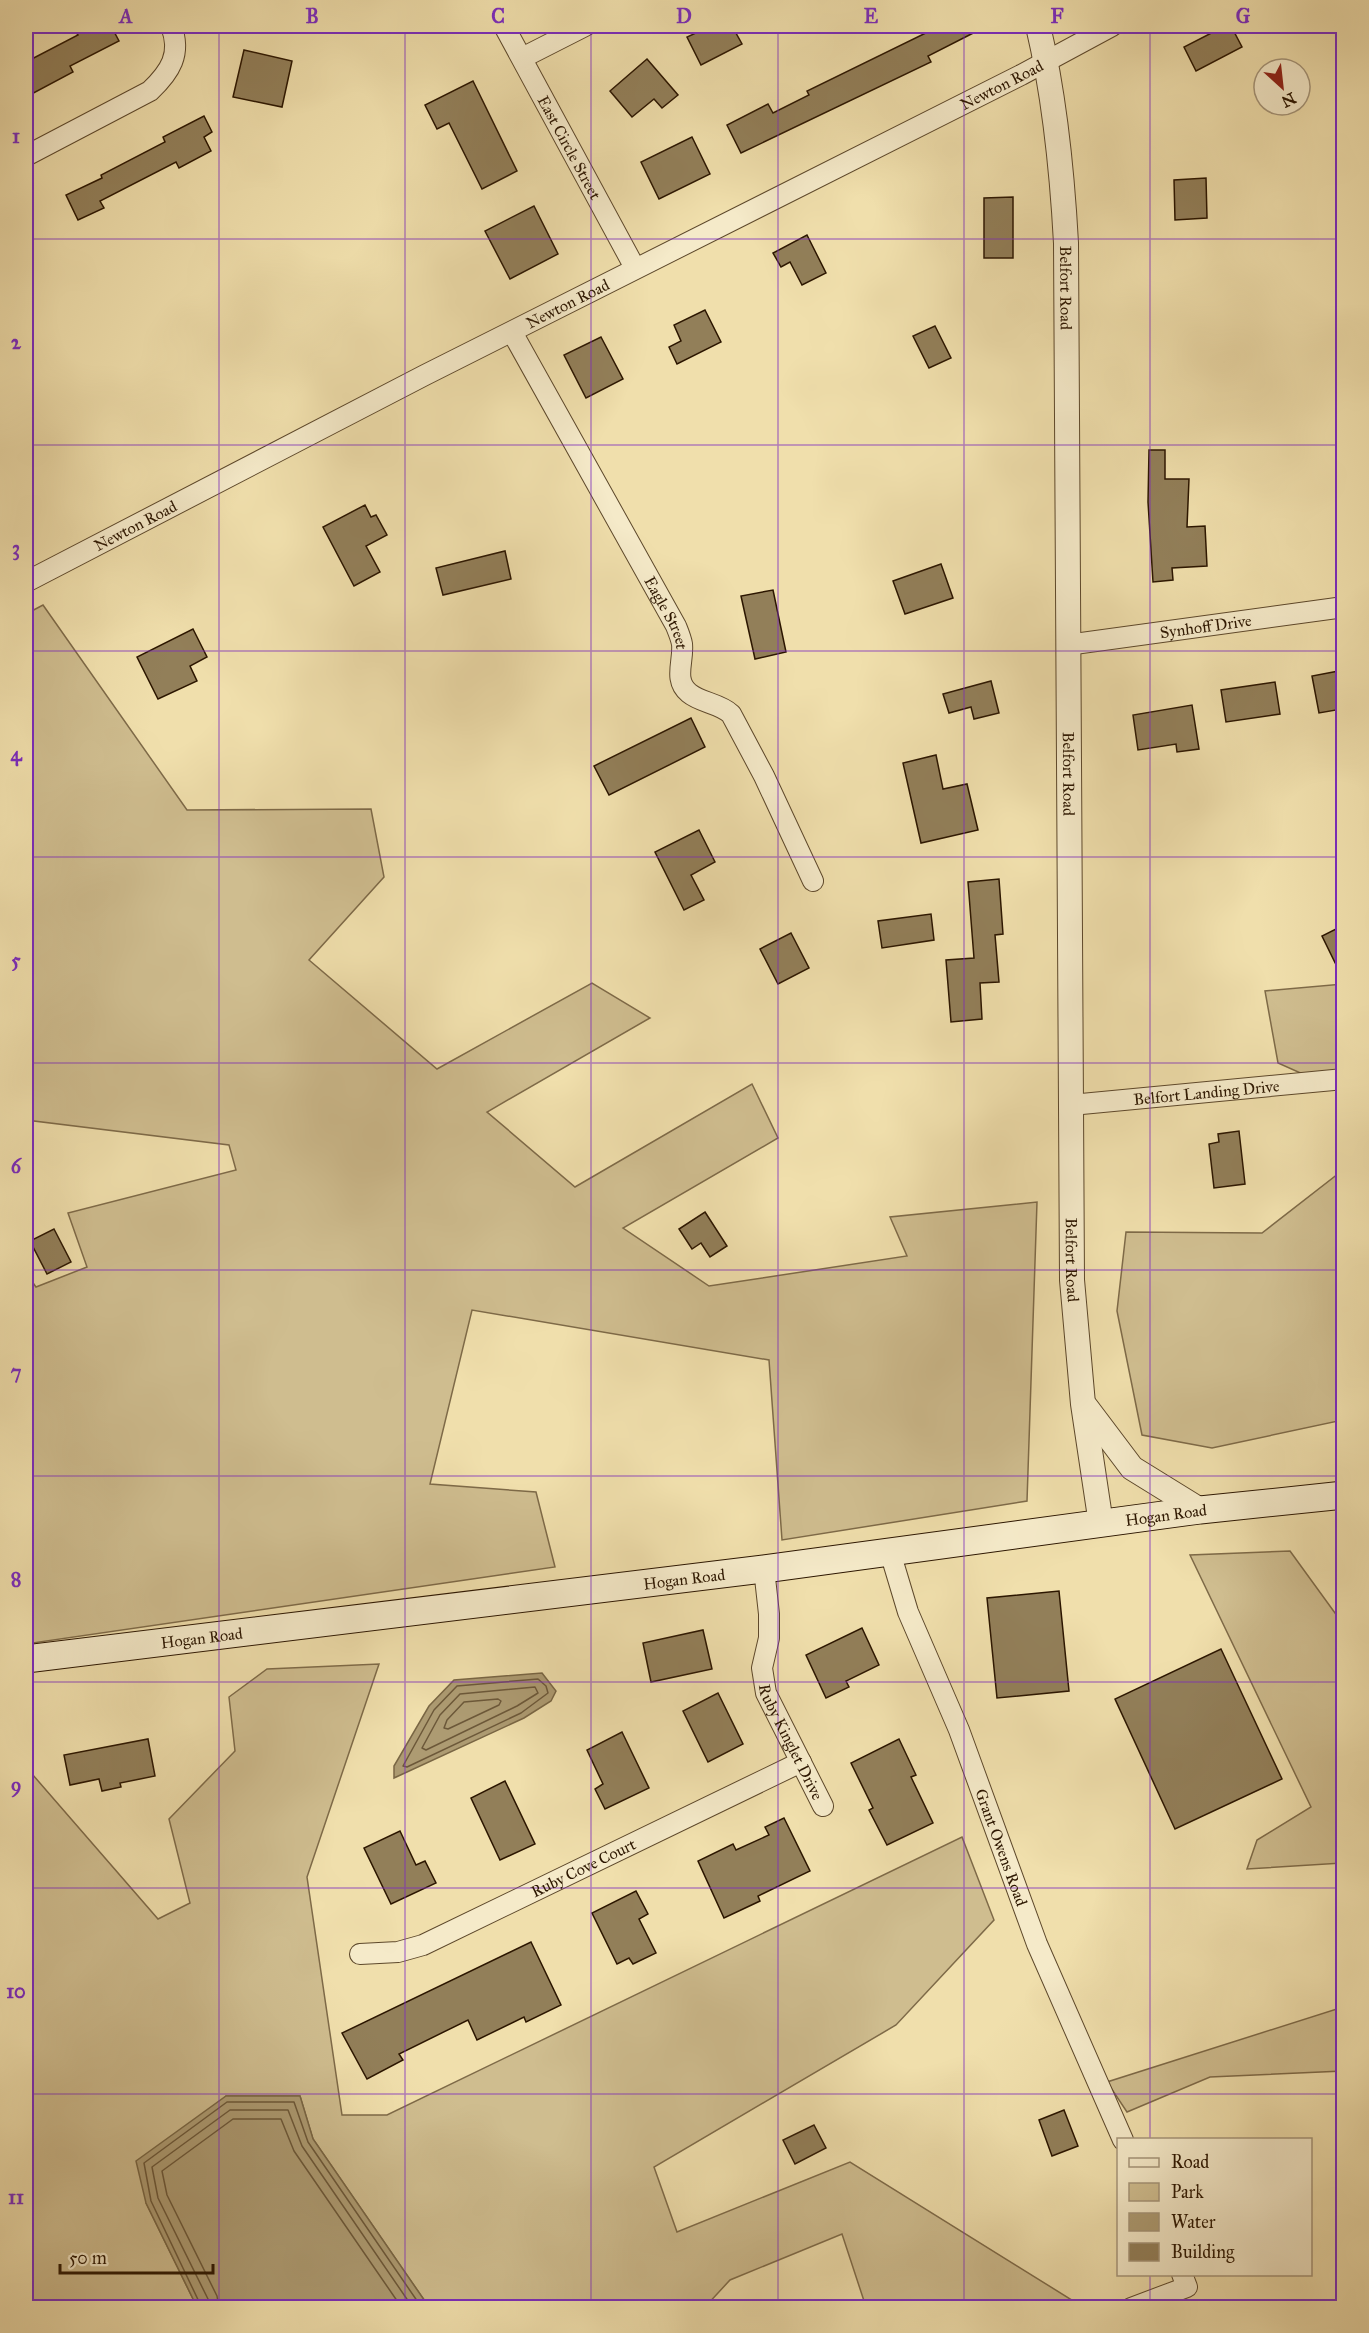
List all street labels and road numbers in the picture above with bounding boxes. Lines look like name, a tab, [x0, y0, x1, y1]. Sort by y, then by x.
street label: Newton Road	[957, 55, 1046, 114]
street label: East Circle Street	[534, 92, 606, 203]
street label: Belfort Road	[1057, 246, 1076, 330]
street label: Newton Road	[523, 274, 612, 332]
street label: Newton Road	[91, 496, 180, 555]
street label: Eagle Street	[641, 573, 692, 650]
street label: Synhoff Drive	[1159, 610, 1253, 642]
street label: Belfort Road	[1059, 732, 1079, 816]
street label: Belfort Landing Drive	[1133, 1076, 1280, 1109]
street label: Belfort Road	[1062, 1218, 1083, 1303]
street label: Hogan Road	[1124, 1500, 1208, 1530]
street label: Hogan Road	[642, 1564, 726, 1593]
street label: Hogan Road	[160, 1623, 244, 1652]
street label: Ruby Kinglet Drive	[755, 1683, 828, 1803]
street label: Grant Owens Road	[972, 1786, 1032, 1909]
street label: Ruby Cove Court	[528, 1834, 639, 1901]

